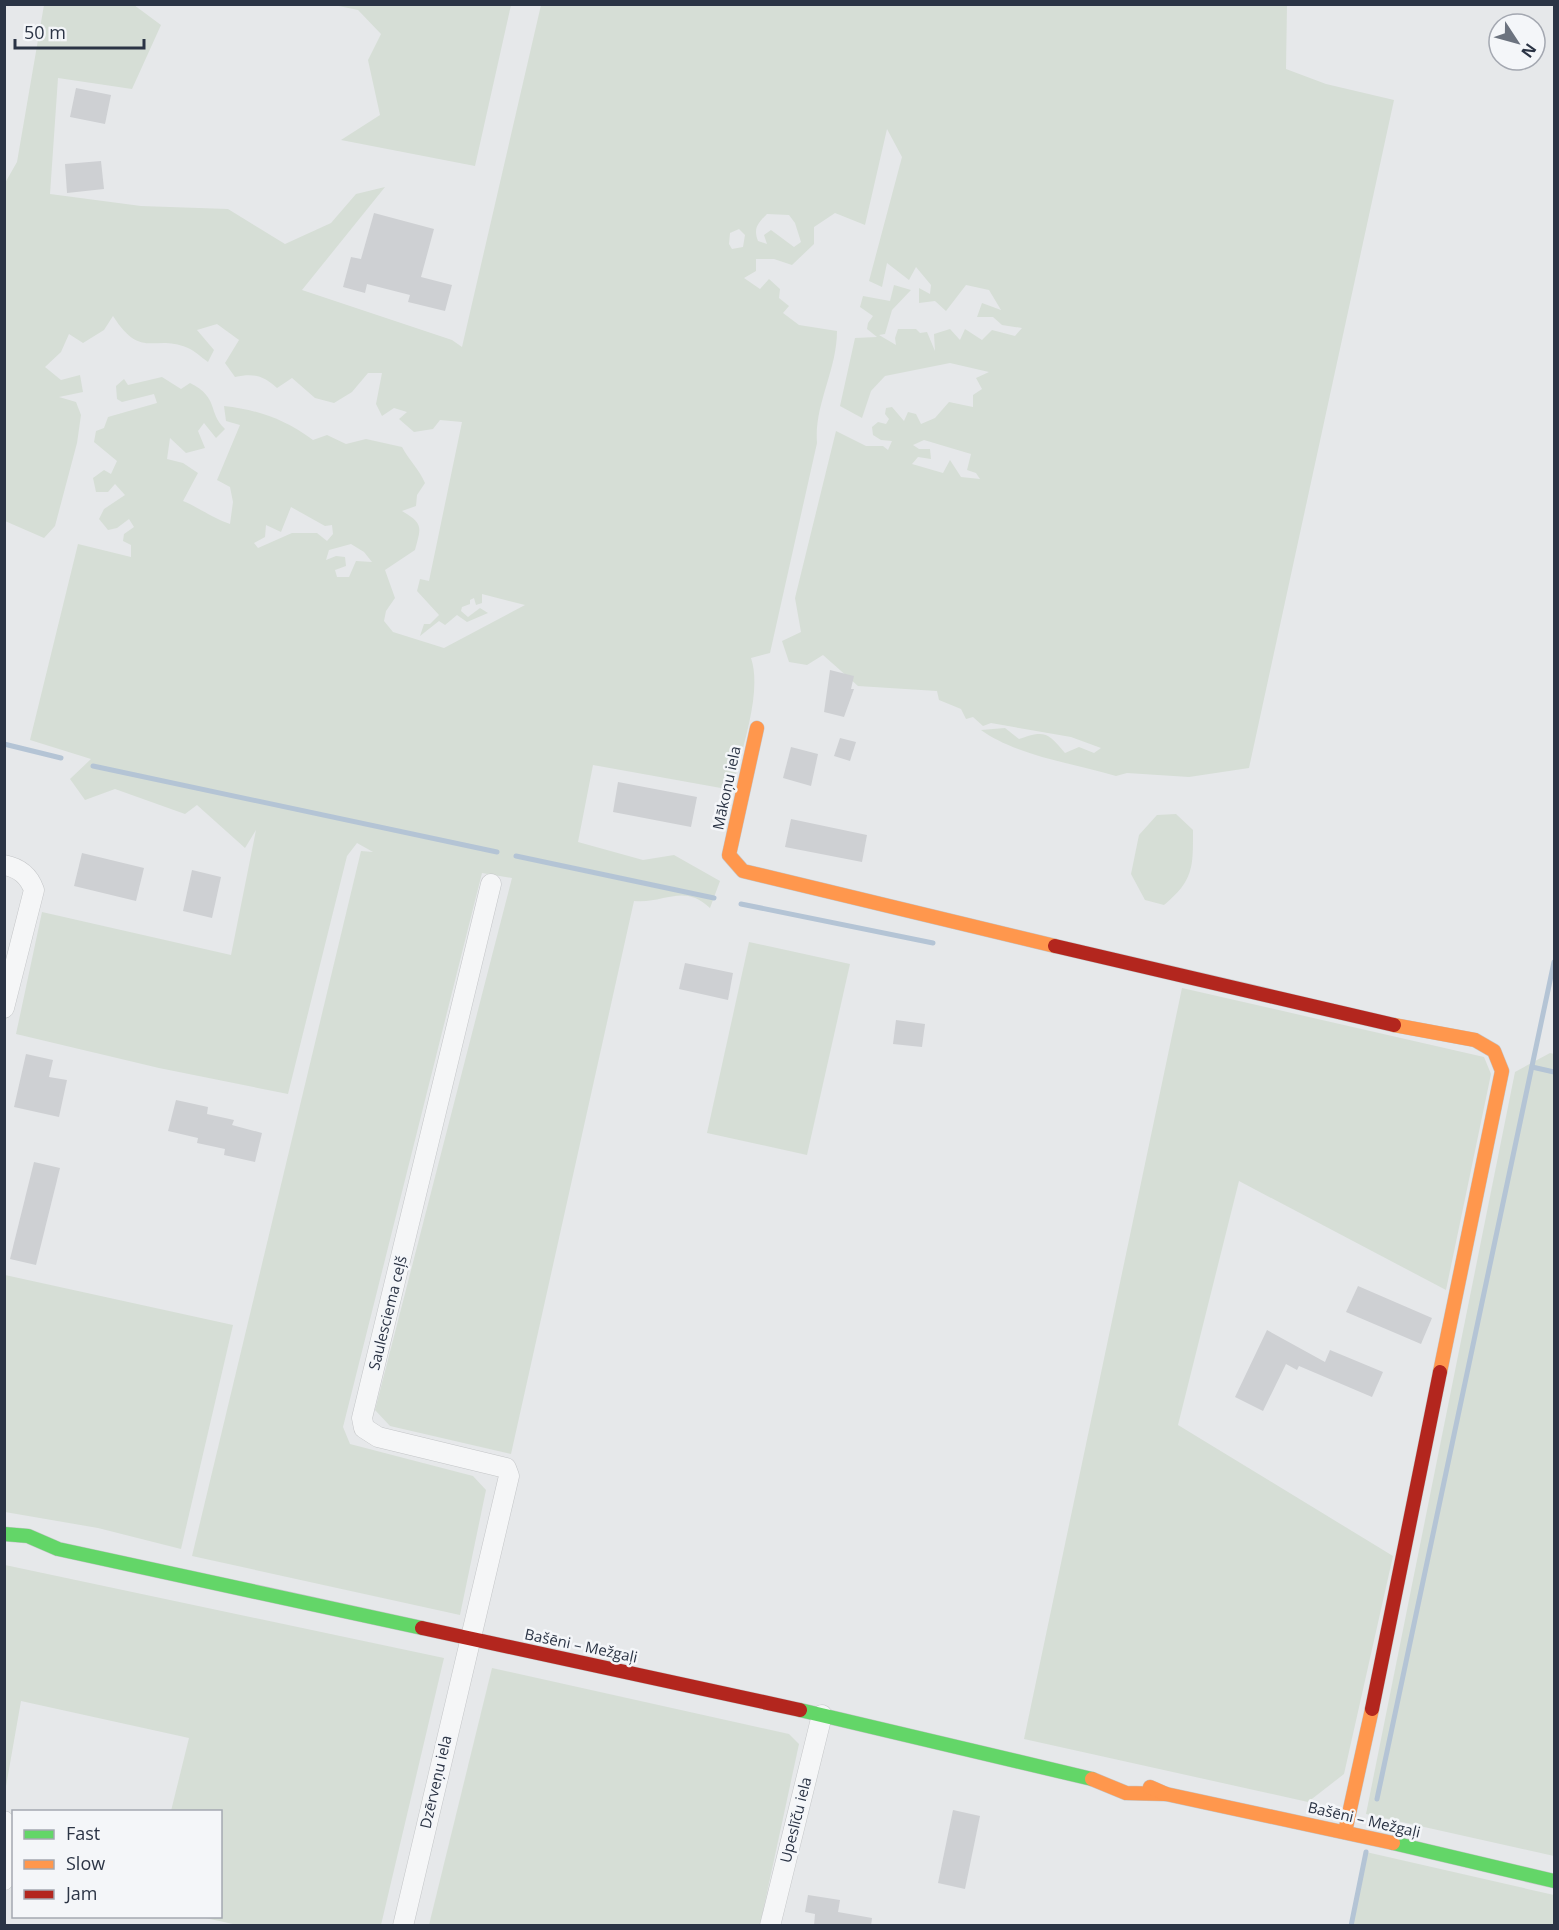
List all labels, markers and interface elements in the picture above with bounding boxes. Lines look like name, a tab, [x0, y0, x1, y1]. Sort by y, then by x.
scale bar	[15, 12, 144, 50]
north arrow	[1487, 12, 1547, 72]
text: 50 m	[24, 20, 66, 44]
text: N	[1516, 39, 1542, 63]
street label: Mākoņu iela	[707, 744, 745, 832]
street label: Saulesciema ceļš	[363, 1253, 411, 1372]
street label: Bašēni – Mežgaļi	[523, 1623, 639, 1667]
street label: Dzērveņu iela	[415, 1733, 455, 1830]
street label: Upeslīču iela	[775, 1775, 815, 1865]
street label: Bašēni – Mežgaļi	[1306, 1796, 1422, 1842]
legend	[12, 1810, 222, 1918]
text: Fast	[66, 1821, 100, 1845]
text: Slow	[66, 1851, 105, 1875]
text: Jam	[64, 1881, 98, 1905]

